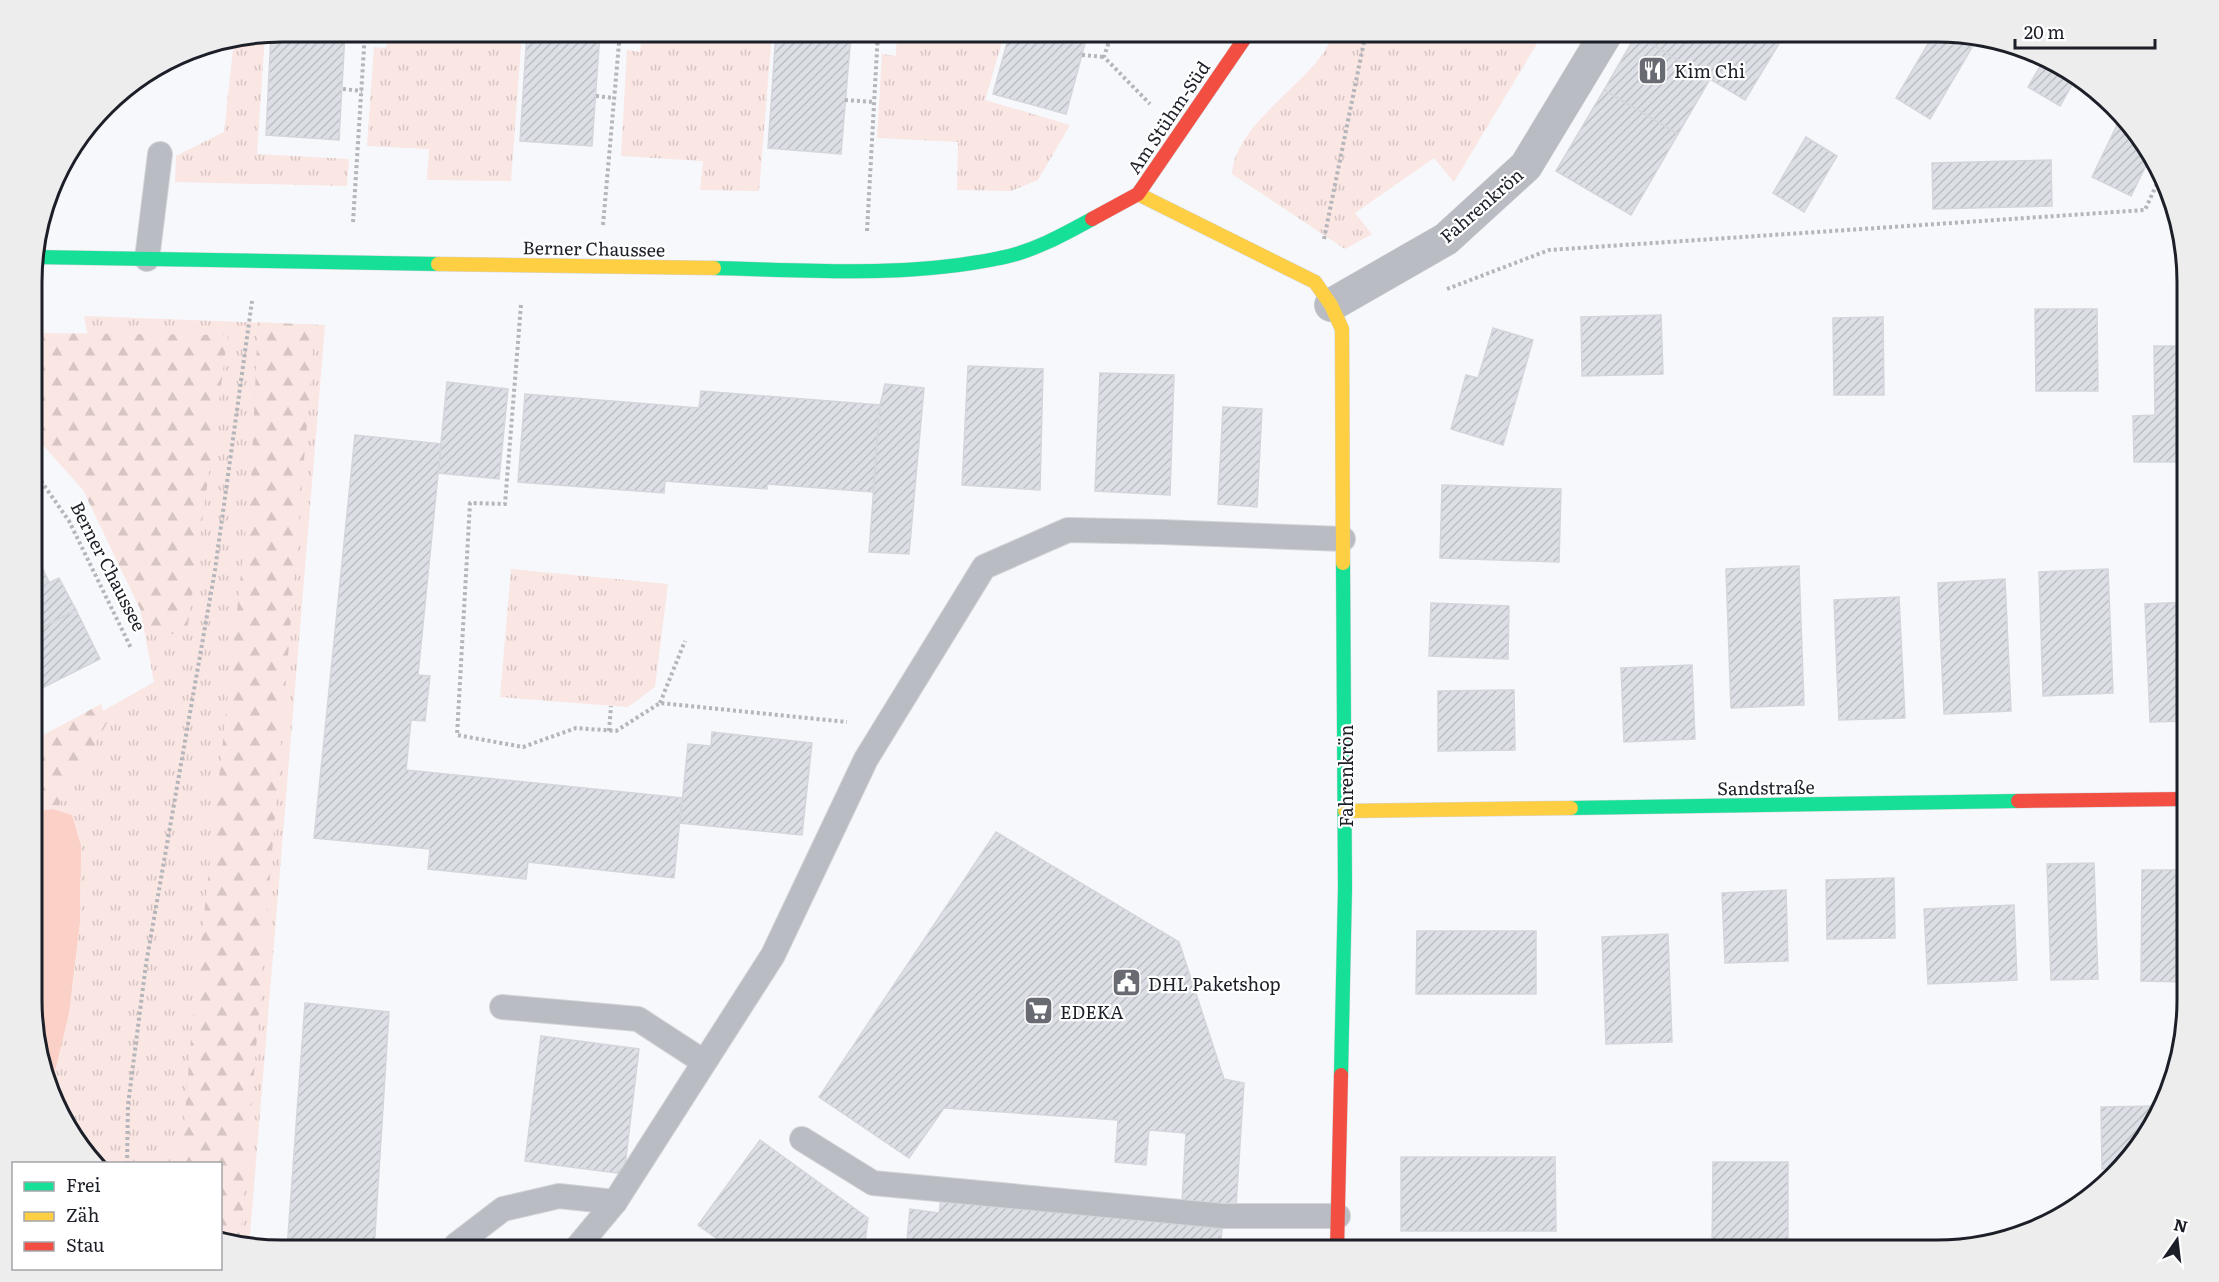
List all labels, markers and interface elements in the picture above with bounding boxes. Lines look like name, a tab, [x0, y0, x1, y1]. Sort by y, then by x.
scale bar	[2015, 12, 2154, 50]
text: 20 m	[2024, 18, 2065, 45]
restaurant icon: Kim Chi	[1637, 54, 1669, 86]
street label: Am Stühm-Süd	[1120, 55, 1216, 179]
place label: Kim Chi	[1674, 57, 1745, 84]
street label: Fahrenkrön	[1433, 161, 1529, 249]
street label: Berner Chaussee	[522, 233, 666, 263]
street label: Berner Chaussee	[65, 496, 153, 636]
street label: Fahrenkrön	[1332, 725, 1359, 827]
street label: Sandstraße	[1717, 773, 1815, 801]
public building icon: DHL Paketshop	[1111, 967, 1143, 999]
place label: DHL Paketshop	[1148, 970, 1281, 997]
supermarket icon: EDEKA	[1023, 995, 1055, 1027]
place label: EDEKA	[1060, 998, 1124, 1025]
legend	[12, 1162, 222, 1270]
text: Frei	[66, 1171, 100, 1198]
text: Zäh	[66, 1201, 100, 1228]
north arrow	[2147, 1210, 2207, 1270]
text: N	[2171, 1211, 2190, 1238]
text: Stau	[66, 1231, 104, 1258]

